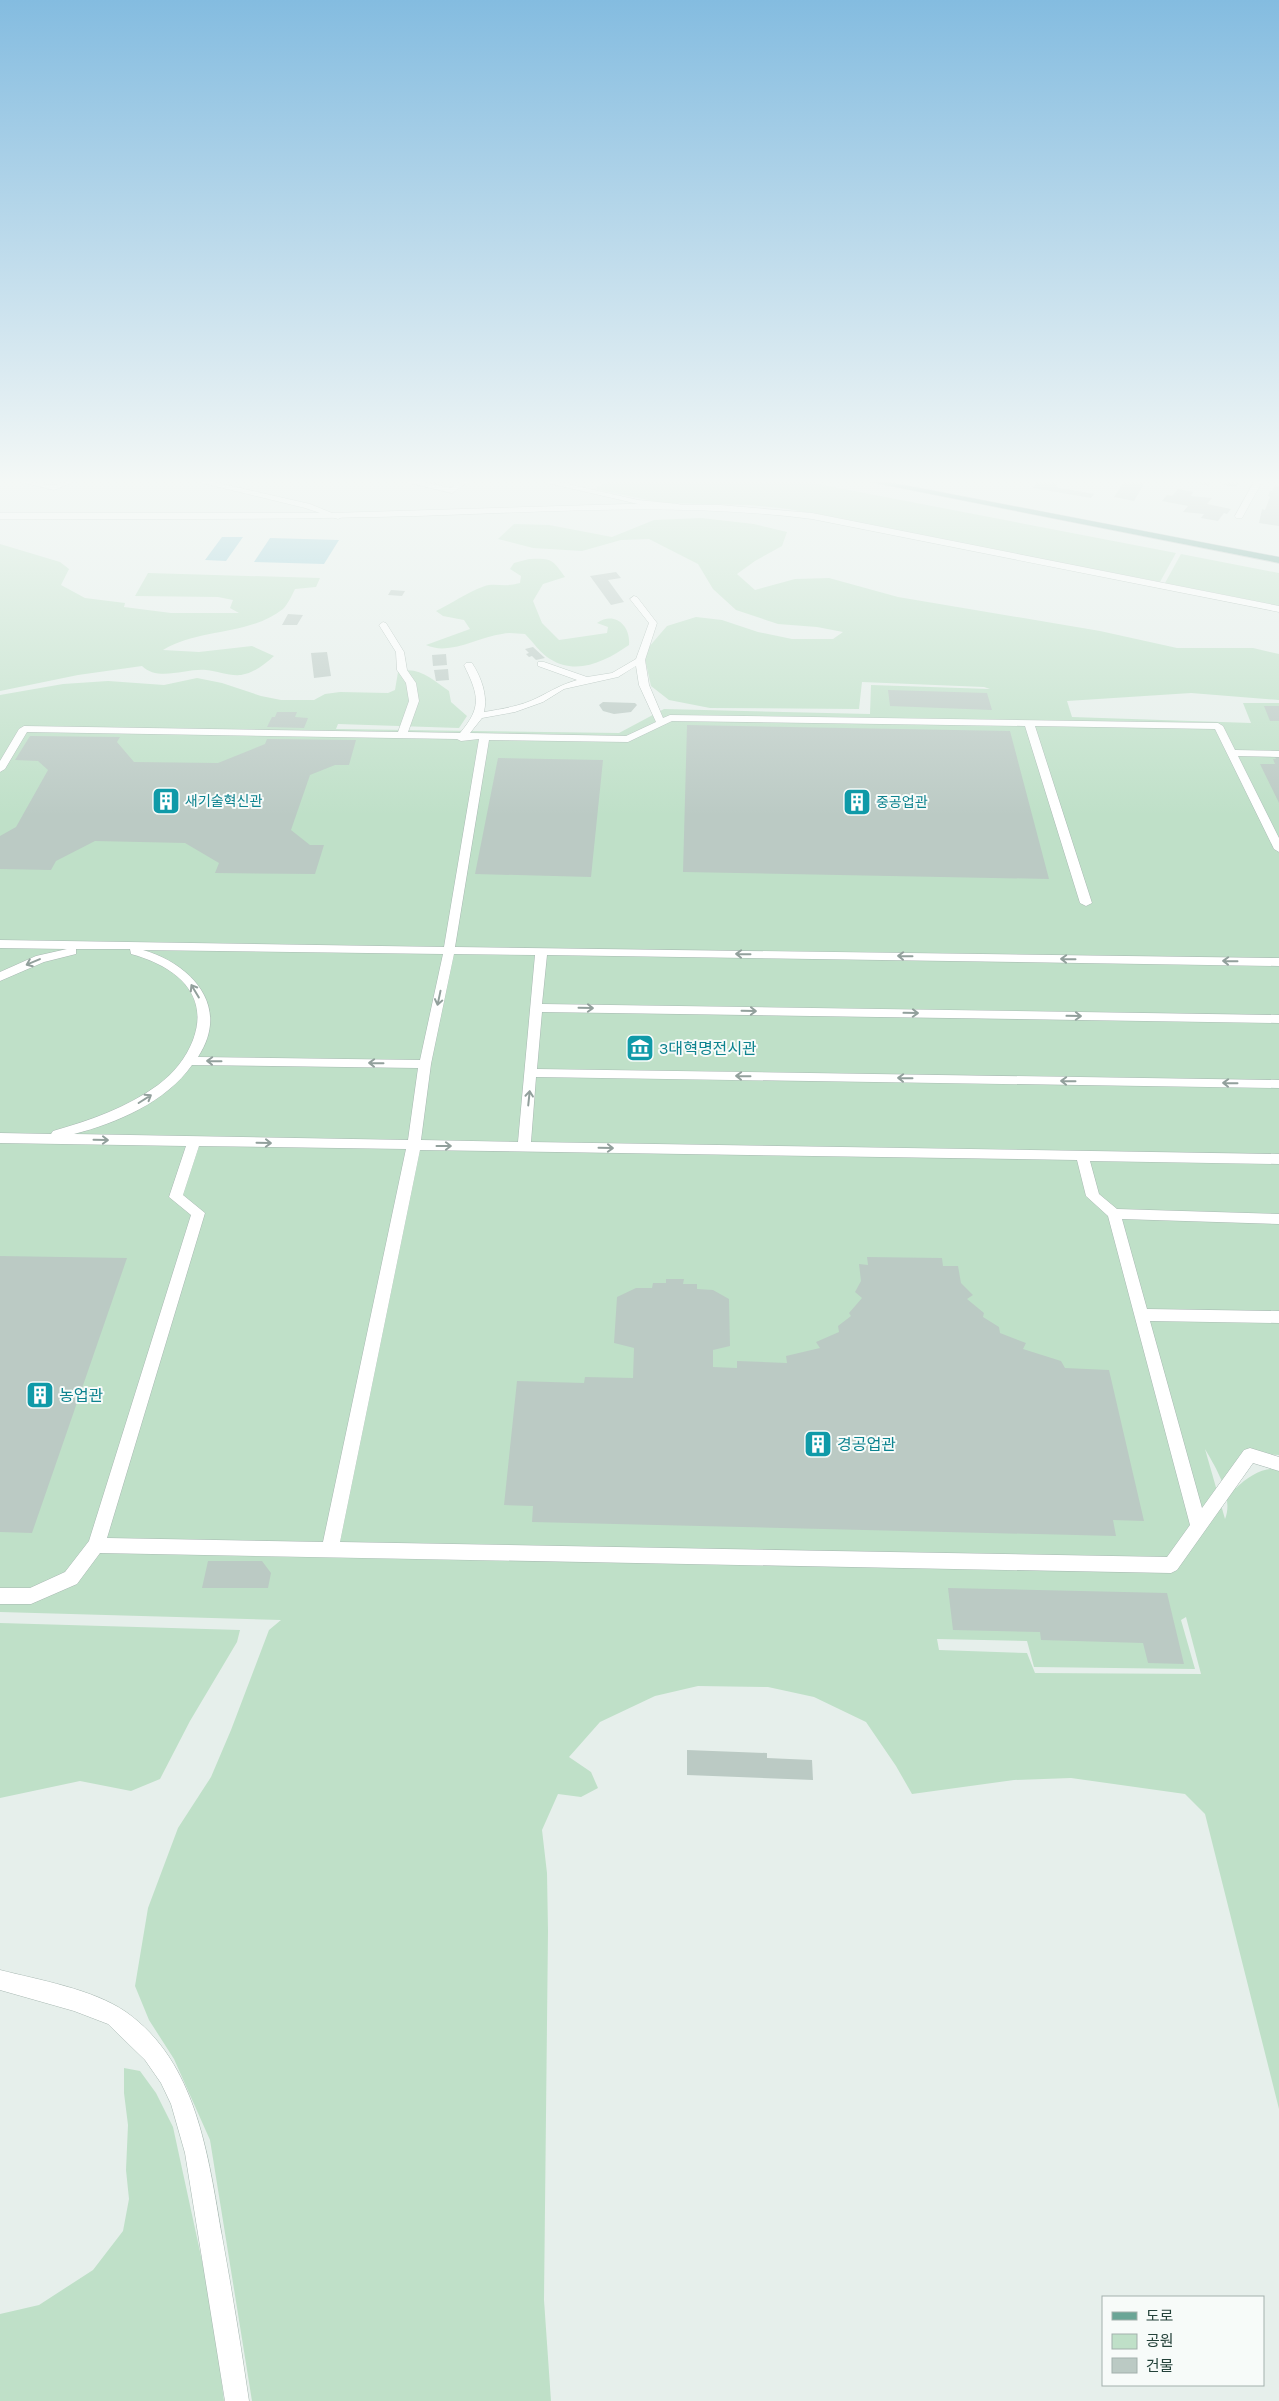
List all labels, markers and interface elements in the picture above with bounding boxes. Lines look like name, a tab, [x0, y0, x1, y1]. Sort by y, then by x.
building icon: 새기술혁신관	[151, 786, 181, 816]
building icon: 중공업관	[842, 787, 872, 817]
place label: 새기술혁신관	[185, 793, 262, 810]
place label: 중공업관	[876, 794, 928, 811]
one-way arrow	[735, 949, 752, 959]
one-way arrow	[898, 952, 914, 961]
one-way arrow	[1060, 954, 1076, 964]
one-way arrow	[1223, 956, 1239, 966]
one-way arrow	[26, 958, 41, 968]
one-way arrow	[190, 984, 201, 998]
one-way arrow	[433, 990, 443, 1006]
one-way arrow	[578, 1003, 594, 1013]
one-way arrow	[740, 1006, 756, 1016]
one-way arrow	[902, 1008, 919, 1018]
one-way arrow	[1065, 1011, 1081, 1020]
museum icon: 3대혁명전시관	[625, 1033, 655, 1063]
place label: 3대혁명전시관	[659, 1039, 757, 1058]
one-way arrow	[206, 1056, 222, 1066]
one-way arrow	[368, 1058, 384, 1068]
one-way arrow	[735, 1071, 752, 1081]
one-way arrow	[898, 1074, 914, 1083]
one-way arrow	[1060, 1076, 1076, 1086]
one-way arrow	[1223, 1078, 1239, 1088]
one-way arrow	[524, 1090, 534, 1106]
one-way arrow	[138, 1093, 152, 1103]
one-way arrow	[92, 1135, 109, 1145]
one-way arrow	[255, 1138, 271, 1148]
one-way arrow	[435, 1141, 451, 1151]
one-way arrow	[598, 1143, 614, 1153]
building icon: 농업관	[25, 1380, 55, 1410]
place label: 농업관	[59, 1386, 103, 1405]
building icon: 경공업관	[803, 1429, 833, 1459]
place label: 경공업관	[837, 1435, 896, 1454]
legend	[1102, 2296, 1264, 2386]
text: 도로	[1146, 2307, 1174, 2325]
text: 공원	[1146, 2332, 1174, 2350]
text: 건물	[1146, 2357, 1174, 2375]

